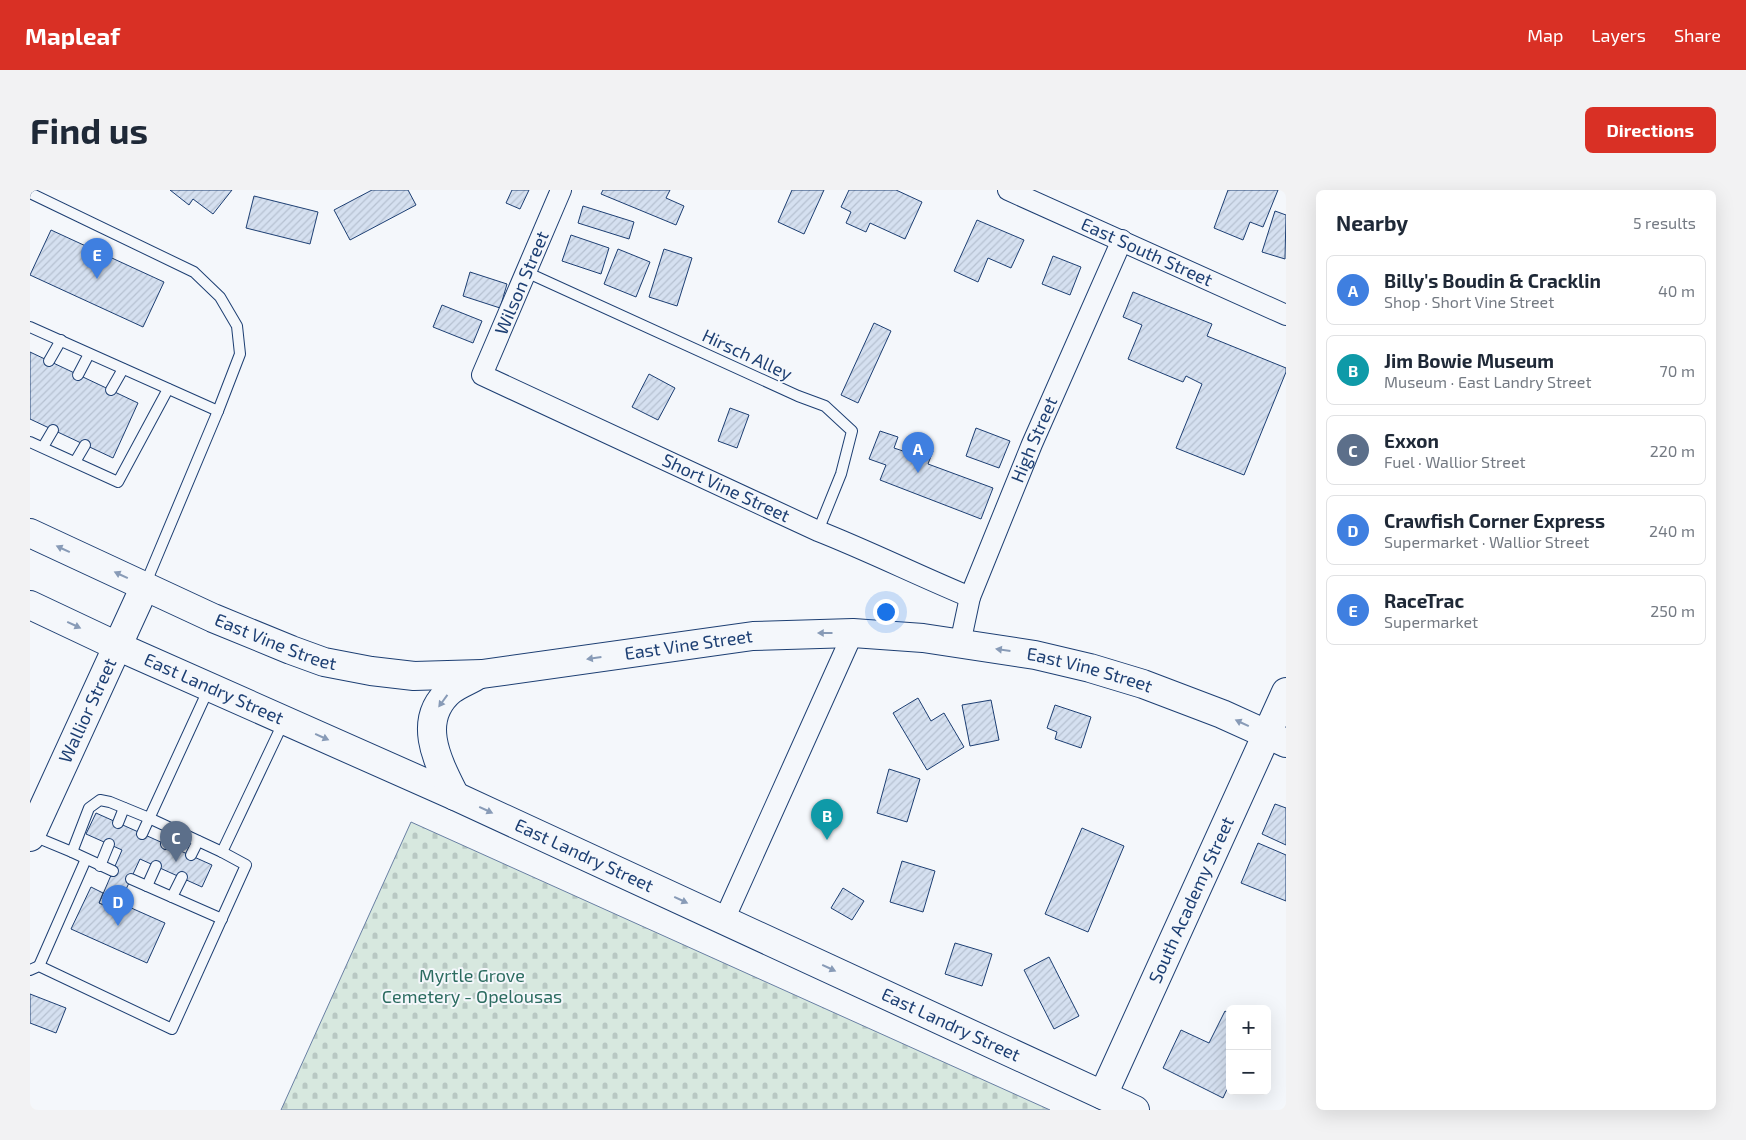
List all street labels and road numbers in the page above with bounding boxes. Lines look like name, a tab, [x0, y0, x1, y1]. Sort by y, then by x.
street label: East South Street	[1078, 212, 1216, 291]
street label: Wilson Street	[489, 227, 553, 338]
street label: Hirsch Alley	[699, 324, 796, 385]
street label: High Street	[1006, 393, 1062, 485]
street label: Short Vine Street	[659, 448, 794, 526]
street label: East Vine Street	[212, 608, 339, 674]
street label: East Vine Street	[623, 624, 754, 664]
street label: East Vine Street	[1025, 642, 1156, 697]
street label: East Landry Street	[141, 647, 287, 729]
street label: Wallior Street	[53, 654, 121, 766]
street label: East Landry Street	[511, 813, 657, 896]
street label: South Academy Street	[1143, 813, 1238, 986]
street label: East Landry Street	[878, 982, 1024, 1066]

